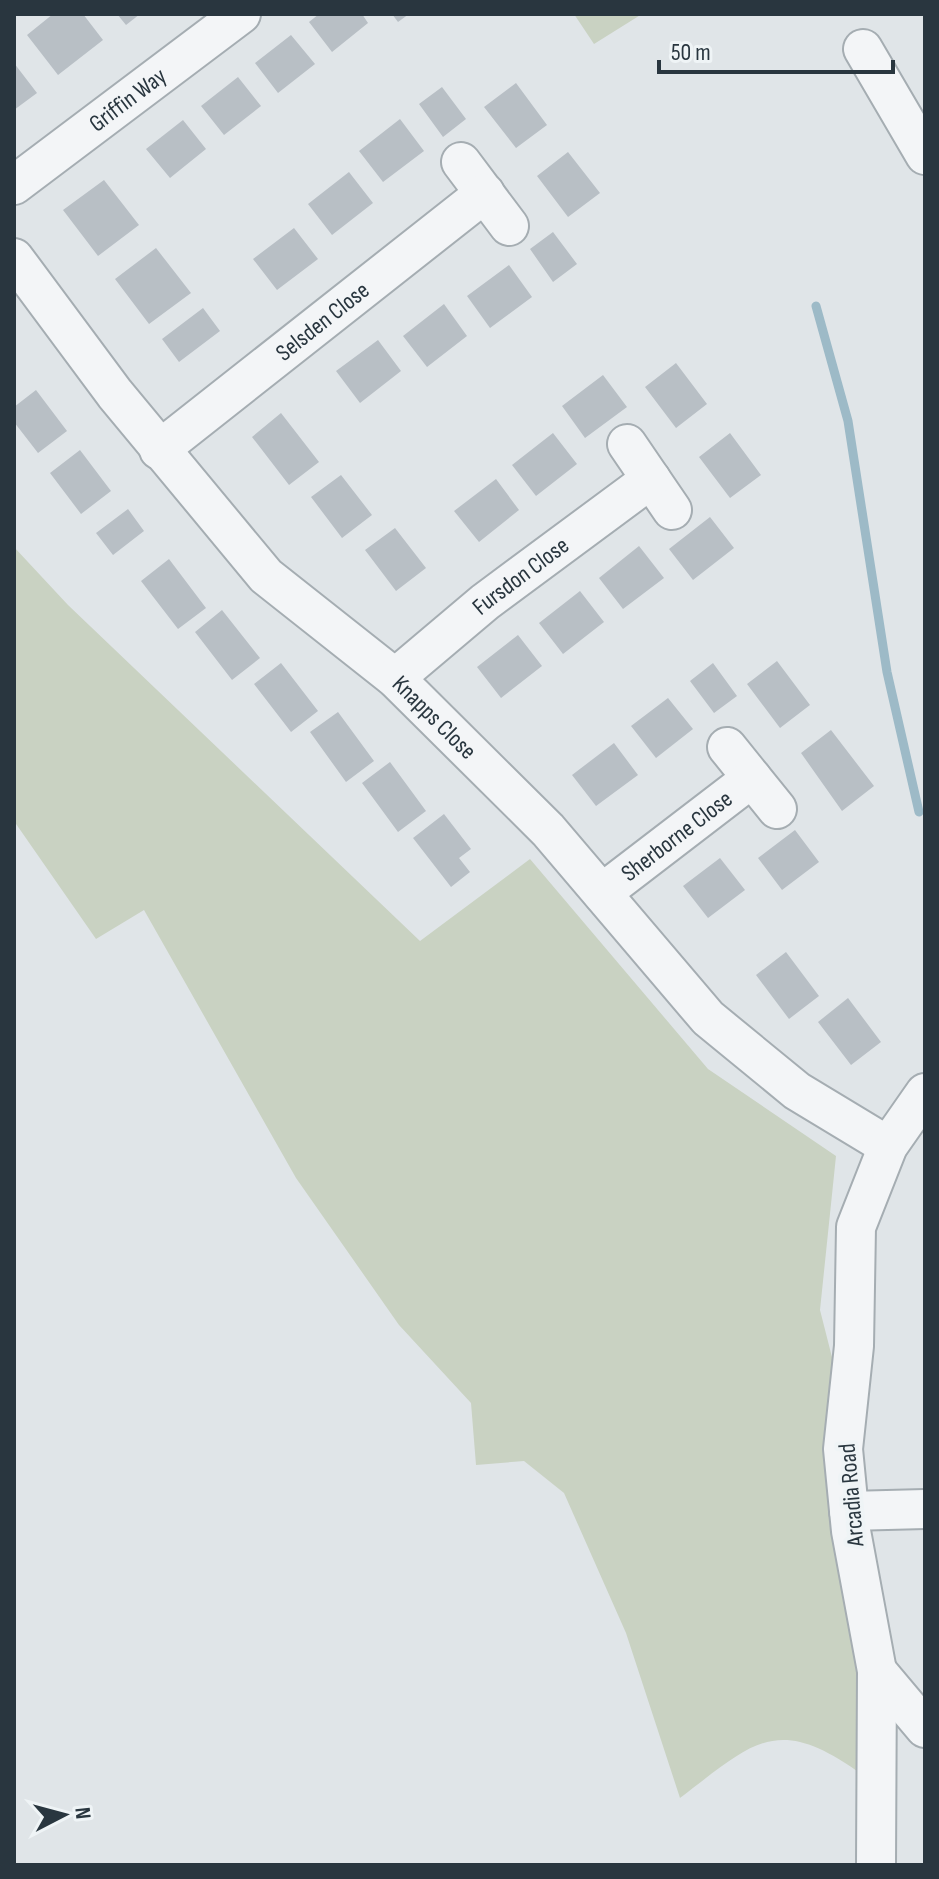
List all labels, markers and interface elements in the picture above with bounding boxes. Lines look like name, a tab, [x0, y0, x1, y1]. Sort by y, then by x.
scale bar	[659, 24, 893, 74]
text: 50 m	[671, 38, 711, 67]
street label: Griffin Way	[83, 62, 172, 138]
street label: Selsden Close	[270, 276, 375, 367]
street label: Fursdon Close	[467, 531, 575, 621]
street label: Knapps Close	[386, 670, 482, 766]
street label: Sherborne Close	[616, 785, 738, 888]
street label: Arcadia Road	[833, 1442, 871, 1549]
north arrow	[24, 1775, 104, 1855]
text: N	[68, 1806, 96, 1820]

